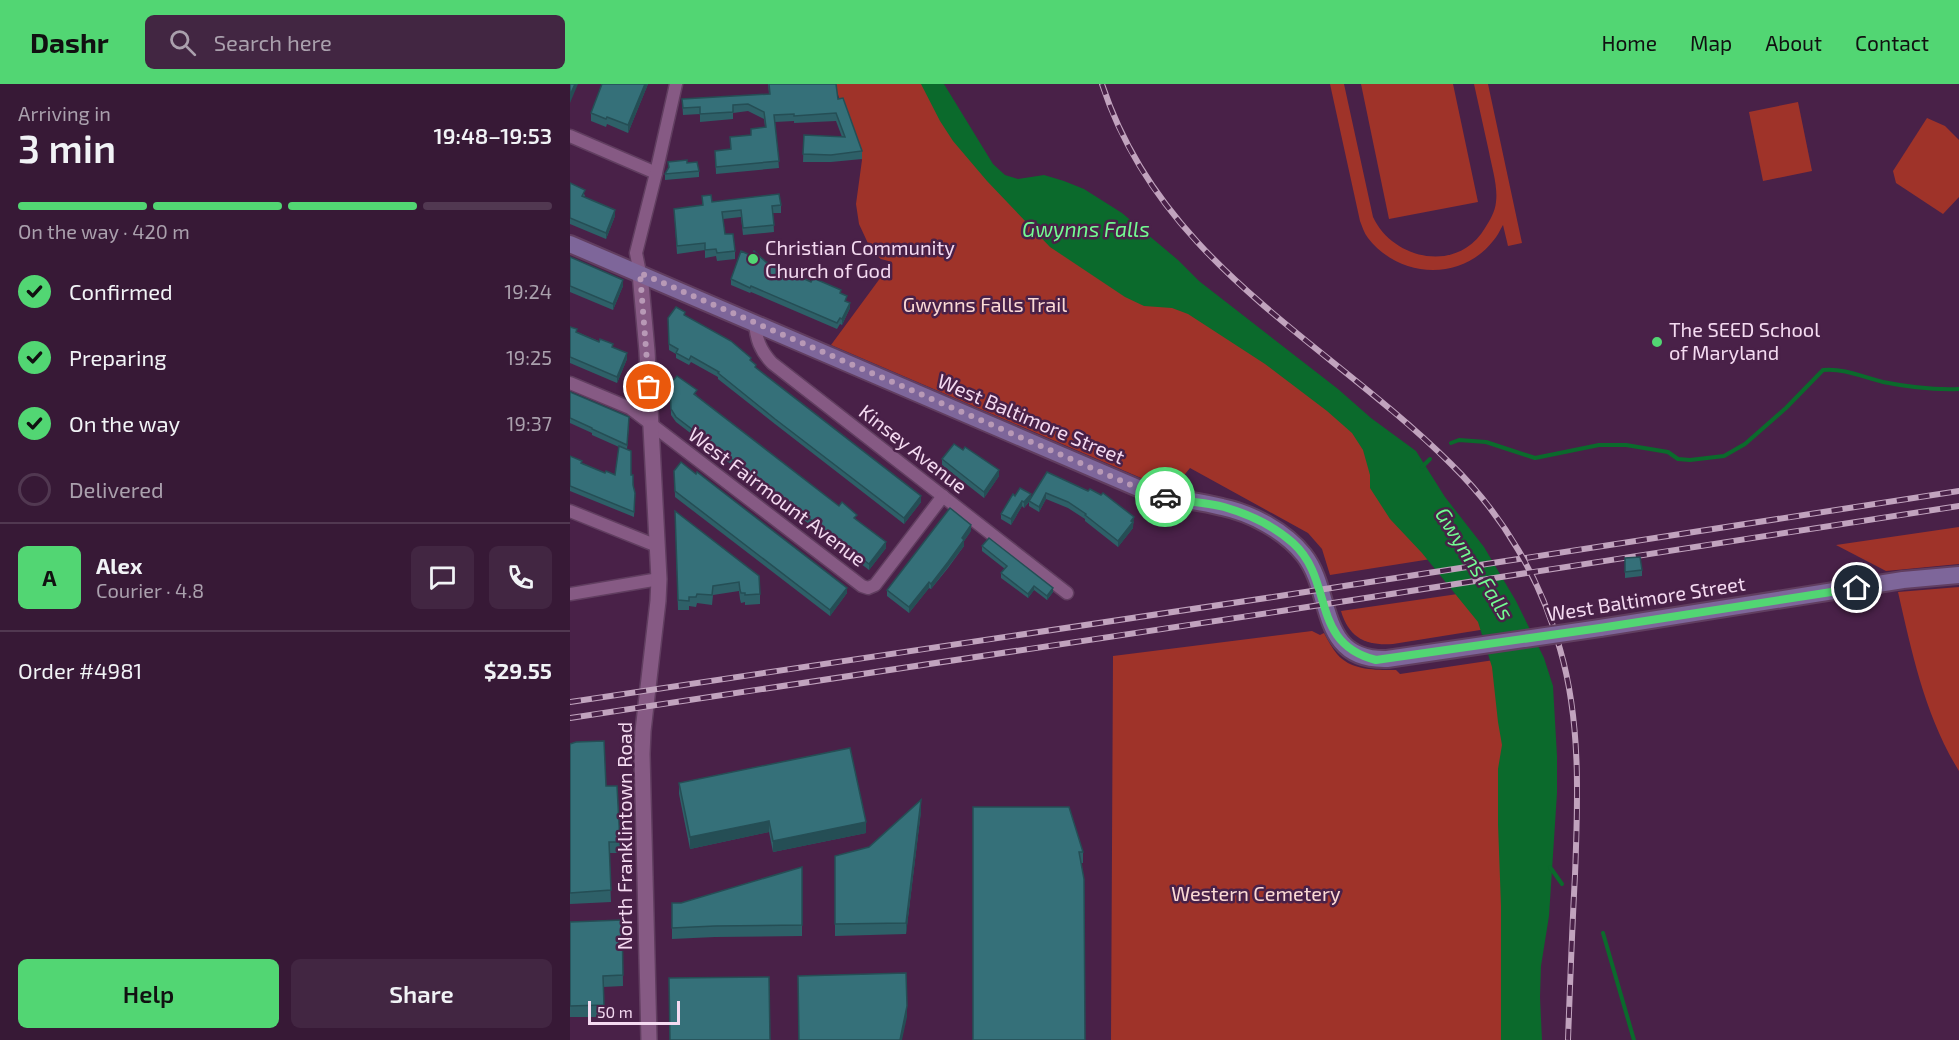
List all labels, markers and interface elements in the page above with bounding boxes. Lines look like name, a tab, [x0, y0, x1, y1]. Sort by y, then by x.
search box	[145, 15, 565, 69]
text: Dashr	[30, 25, 109, 59]
icon: search	[166, 26, 199, 59]
text: Search here	[214, 29, 332, 55]
text: Home	[1601, 30, 1657, 55]
text: Map	[1690, 30, 1732, 55]
text: About	[1765, 30, 1822, 55]
text: Contact	[1855, 30, 1929, 55]
text: Arriving in	[18, 101, 111, 125]
text: 19:48–19:53	[433, 122, 552, 148]
text: 3 min	[18, 124, 116, 171]
water label: Gwynns Falls	[1022, 216, 1150, 242]
text: On the way · 420 m	[18, 219, 190, 243]
place label: Christian Community Church of God	[765, 235, 955, 282]
marker: Christian Community Church of God	[746, 252, 760, 266]
icon: check	[18, 275, 51, 308]
text: Confirmed	[69, 278, 173, 304]
text: 19:24	[504, 279, 552, 303]
park label: Gwynns Falls Trail	[903, 292, 1067, 316]
place label: The SEED School of Maryland	[1669, 317, 1820, 364]
marker: The SEED School of Maryland	[1650, 335, 1664, 349]
icon: check	[18, 341, 51, 374]
text: Preparing	[69, 344, 167, 370]
text: 19:25	[506, 345, 552, 369]
pin	[623, 361, 674, 412]
street label: West Baltimore Street	[934, 368, 1129, 468]
icon: bag	[632, 370, 665, 403]
street label: Kinsey Avenue	[855, 399, 972, 498]
icon: check	[18, 407, 51, 440]
text: On the way	[69, 410, 180, 436]
text: 19:37	[507, 411, 552, 435]
street label: West Fairmount Avenue	[684, 422, 871, 571]
courier	[1135, 467, 1195, 527]
text: Delivered	[69, 476, 164, 502]
icon: car	[1149, 481, 1182, 514]
water label: Gwynns Falls	[1430, 502, 1520, 625]
button: chat	[411, 546, 474, 609]
button: phone	[489, 546, 552, 609]
text: Alex	[96, 552, 142, 578]
pin	[1831, 562, 1882, 613]
text: A	[42, 564, 57, 590]
street label: West Baltimore Street	[1545, 570, 1747, 626]
icon: home	[1840, 571, 1873, 604]
text: Courier · 4.8	[96, 578, 204, 602]
text: Order #4981	[18, 657, 142, 683]
text: $29.55	[484, 657, 552, 683]
street label: North Franklintown Road	[612, 722, 636, 950]
park label: Western Cemetery	[1171, 881, 1341, 905]
button: Help	[18, 959, 279, 1028]
button: Share	[291, 959, 552, 1028]
scale bar	[588, 998, 680, 1026]
text: 50 m	[597, 1002, 633, 1021]

